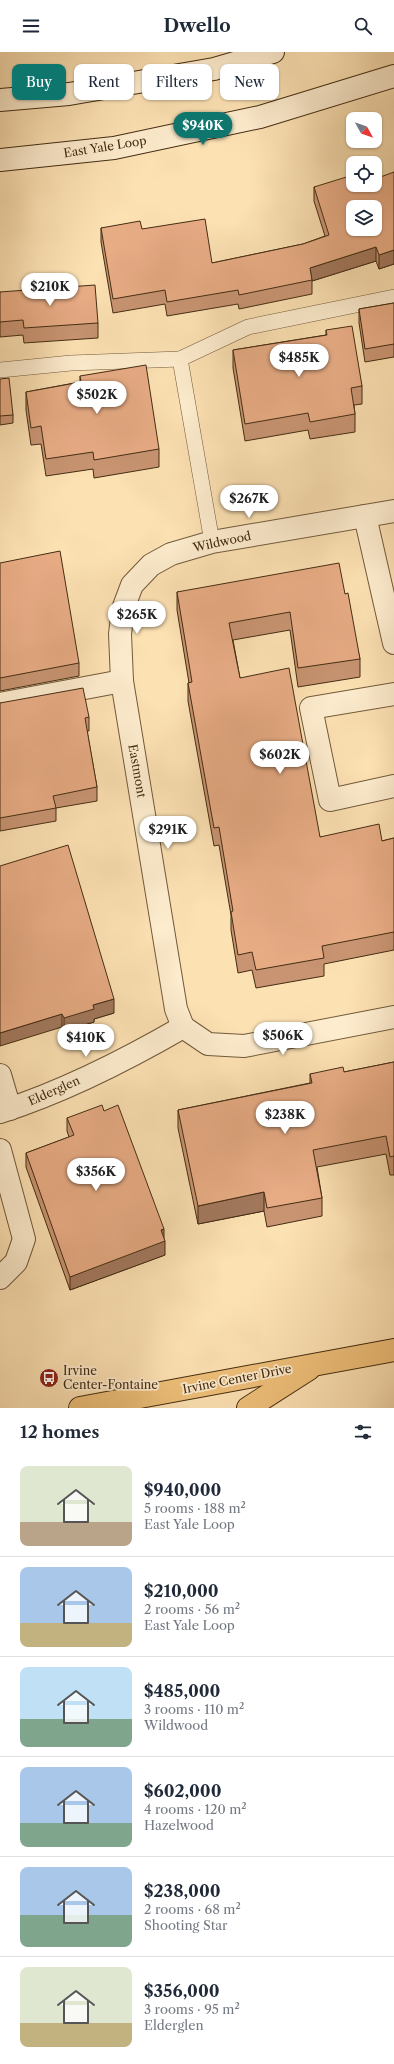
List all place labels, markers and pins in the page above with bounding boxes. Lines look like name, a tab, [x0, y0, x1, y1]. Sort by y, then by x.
pin: $940K	[175, 112, 231, 146]
pin: $210K	[22, 273, 78, 307]
pin: $485K	[271, 344, 327, 378]
pin: $502K	[69, 381, 125, 415]
pin: $267K	[221, 485, 277, 519]
pin: $265K	[109, 601, 165, 635]
pin: $602K	[252, 741, 308, 775]
pin: $291K	[140, 816, 196, 850]
pin: $506K	[255, 1022, 311, 1056]
pin: $410K	[58, 1024, 114, 1058]
pin: $238K	[257, 1101, 313, 1135]
pin: $356K	[68, 1158, 124, 1192]
place label: Irvine Center-Fontaine	[63, 1363, 158, 1392]
bus stop icon: Irvine Center-Fontaine	[38, 1367, 60, 1389]

